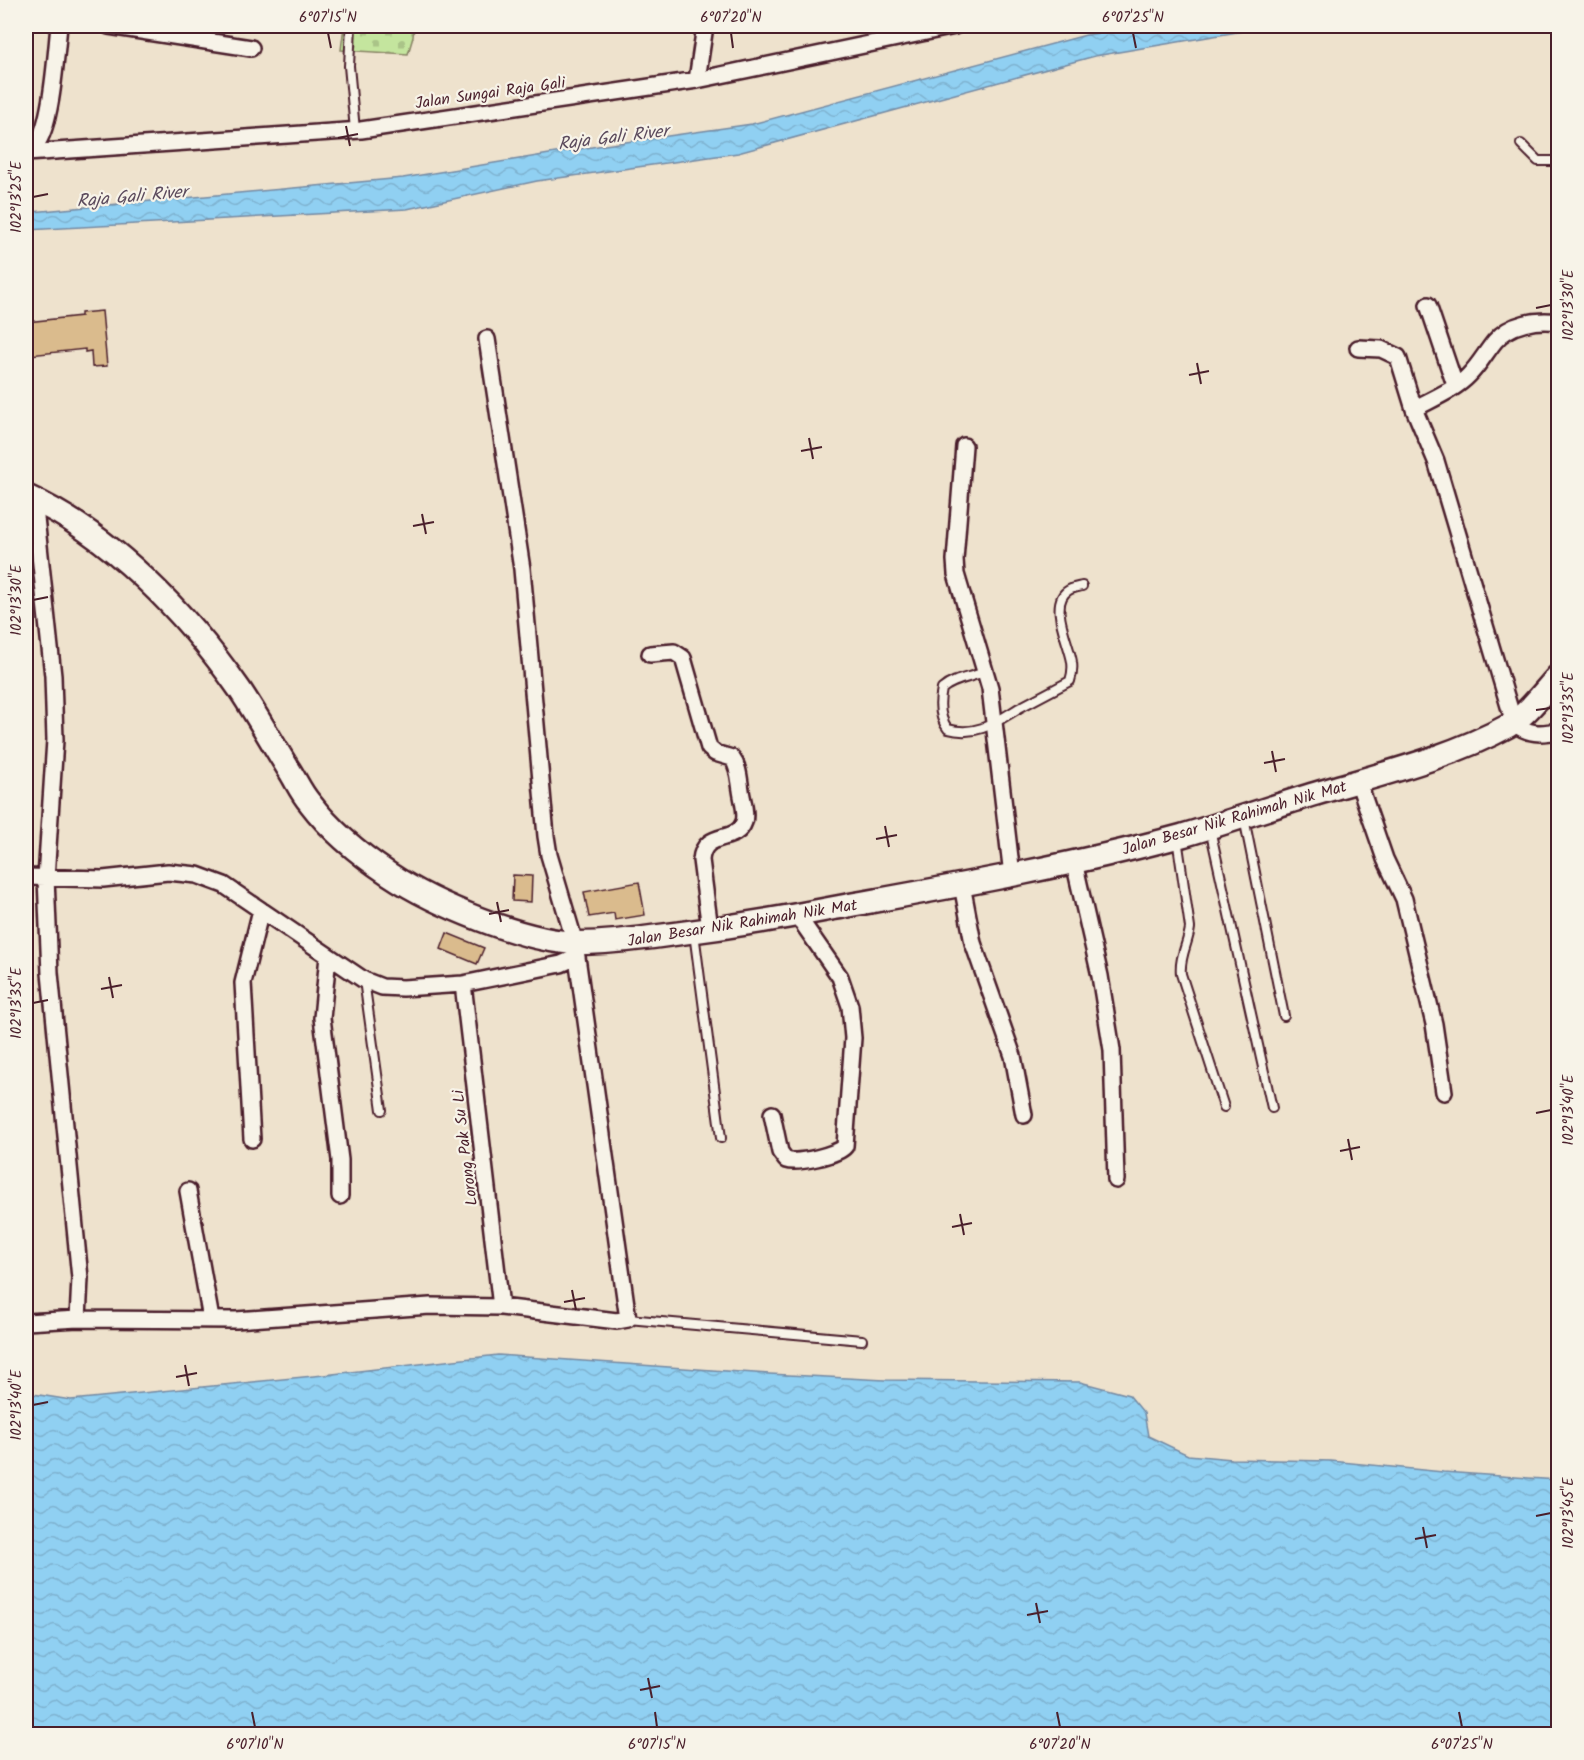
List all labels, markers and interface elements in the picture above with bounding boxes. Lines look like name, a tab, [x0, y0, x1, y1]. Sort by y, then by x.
text: 6°07'15"N	[299, 6, 357, 30]
text: 6°07'20"N	[700, 6, 762, 30]
text: 6°07'25"N	[1102, 6, 1164, 30]
street label: Jalan Sungai Raja Gali	[414, 70, 568, 116]
water label: Raja Gali River	[556, 117, 674, 160]
text: 102°13'25"E	[5, 160, 29, 233]
water label: Raja Gali River	[76, 178, 193, 217]
text: 102°13'30"E	[1557, 268, 1581, 341]
text: 102°13'30"E	[5, 563, 29, 636]
text: 102°13'35"E	[1557, 671, 1581, 744]
street label: Jalan Besar Nik Rahimah Nik Mat	[1119, 774, 1350, 863]
street label: Jalan Besar Nik Rahimah Nik Mat	[625, 893, 860, 954]
text: 102°13'35"E	[5, 966, 29, 1039]
text: 102°13'40"E	[1557, 1073, 1581, 1145]
street label: Lorong Pak Su Li	[446, 1087, 485, 1207]
text: 102°13'40"E	[5, 1368, 29, 1440]
text: 102°13'45"E	[1557, 1476, 1581, 1549]
text: 6°07'10"N	[226, 1733, 284, 1757]
text: 6°07'15"N	[628, 1733, 686, 1757]
text: 6°07'20"N	[1029, 1733, 1091, 1757]
text: 6°07'25"N	[1431, 1733, 1493, 1757]

